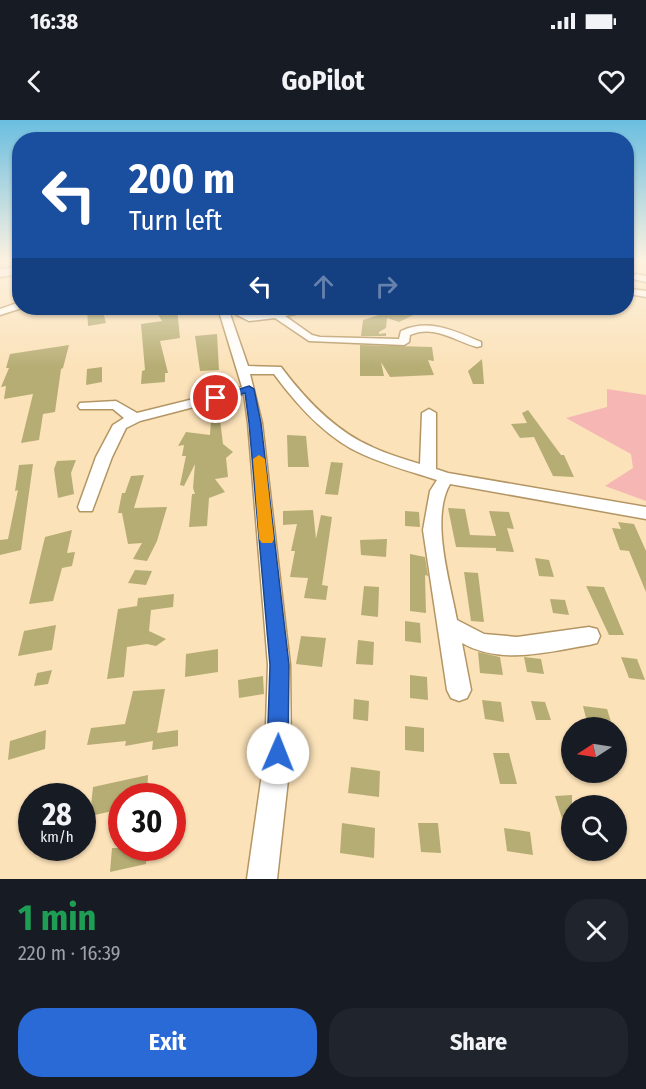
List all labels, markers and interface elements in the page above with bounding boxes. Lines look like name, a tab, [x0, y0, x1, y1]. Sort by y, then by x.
text: 16:38	[30, 8, 78, 35]
icon: back	[18, 65, 51, 98]
text: GoPilot	[281, 65, 365, 97]
icon: heart	[595, 65, 628, 98]
text: 200 m	[129, 154, 235, 204]
icon: left	[30, 156, 108, 234]
text: Turn left	[129, 205, 222, 237]
icon: left	[244, 270, 277, 303]
icon: ahead	[307, 270, 340, 303]
icon: right	[370, 270, 403, 303]
pin	[190, 372, 241, 423]
icon: arrive	[199, 381, 232, 414]
north arrow	[561, 717, 627, 783]
map controls	[561, 717, 627, 861]
position arrow	[246, 721, 310, 785]
speed limit sign: 30	[108, 783, 186, 861]
button: search	[561, 795, 627, 861]
text: 28	[42, 797, 72, 833]
text: km/h	[40, 828, 74, 846]
text: 1 min	[18, 896, 96, 940]
button: close	[565, 899, 628, 962]
text: 220 m · 16:39	[18, 941, 120, 965]
button: Exit	[18, 1008, 317, 1077]
button: Share	[329, 1008, 628, 1077]

